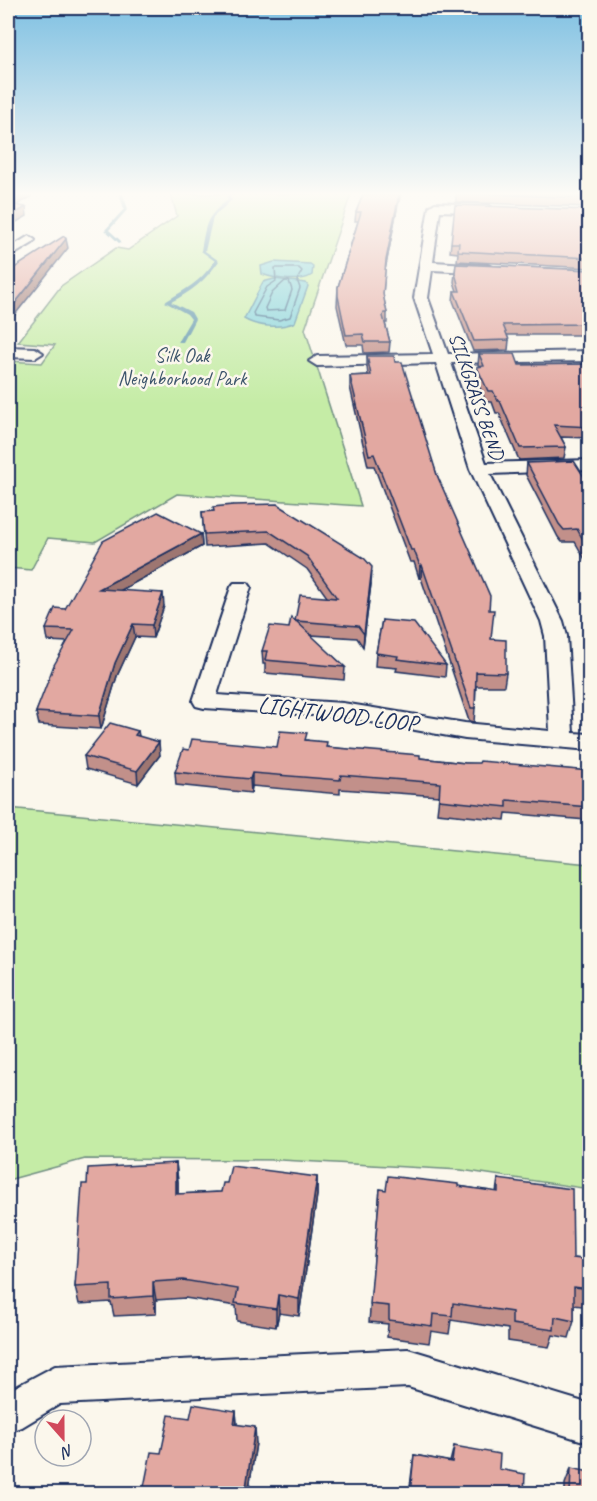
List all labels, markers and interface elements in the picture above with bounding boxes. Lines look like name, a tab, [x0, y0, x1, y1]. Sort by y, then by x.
street label: SILKGRASS BEND	[443, 330, 510, 464]
park label: Silk Oak Neighborhood Park	[118, 343, 248, 391]
street label: LIGHTWOOD LOOP	[256, 689, 422, 739]
north arrow	[33, 1408, 93, 1468]
text: N	[57, 1440, 76, 1463]

